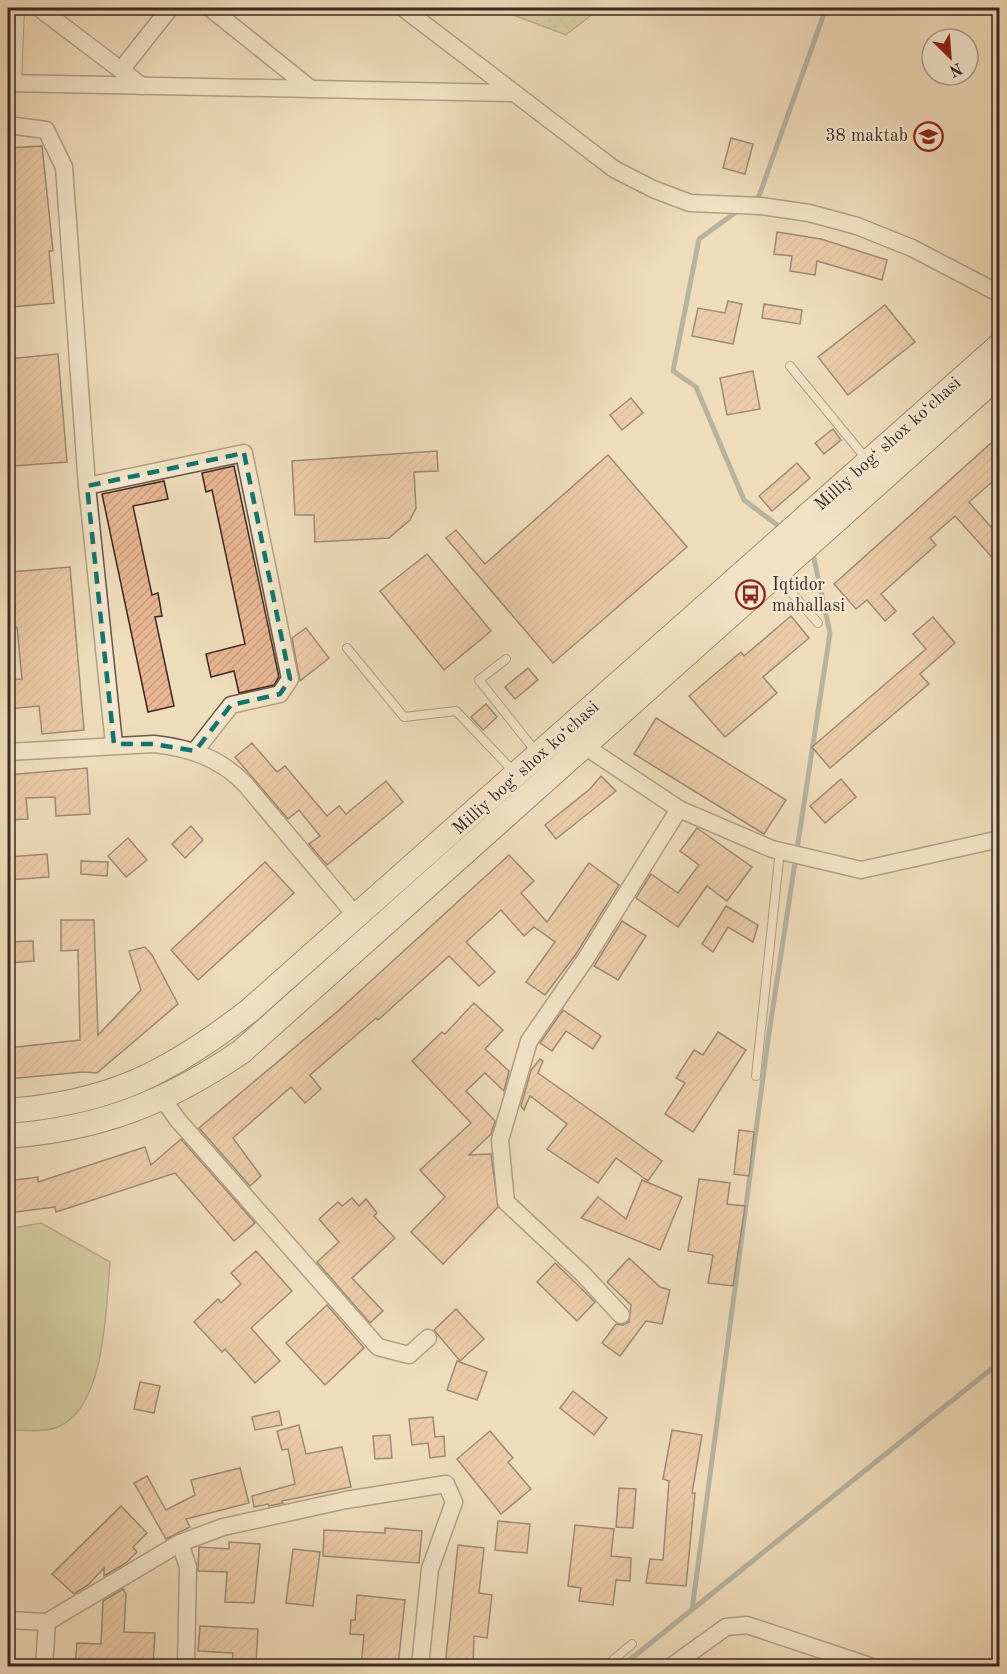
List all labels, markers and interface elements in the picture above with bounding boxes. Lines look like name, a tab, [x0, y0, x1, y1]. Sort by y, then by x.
north arrow	[920, 27, 980, 87]
text: N	[946, 59, 964, 79]
school or university icon: 38 maktab	[913, 120, 945, 152]
place label: 38 maktab	[825, 127, 908, 145]
street label: Milliy bog‘ shox ko‘chasi	[811, 374, 965, 514]
place label: Iqtidor mahallasi	[772, 576, 845, 615]
bus stop icon: Iqtidor mahallasi	[735, 579, 767, 611]
street label: Milliy bog‘ shox ko‘chasi	[449, 698, 603, 838]

